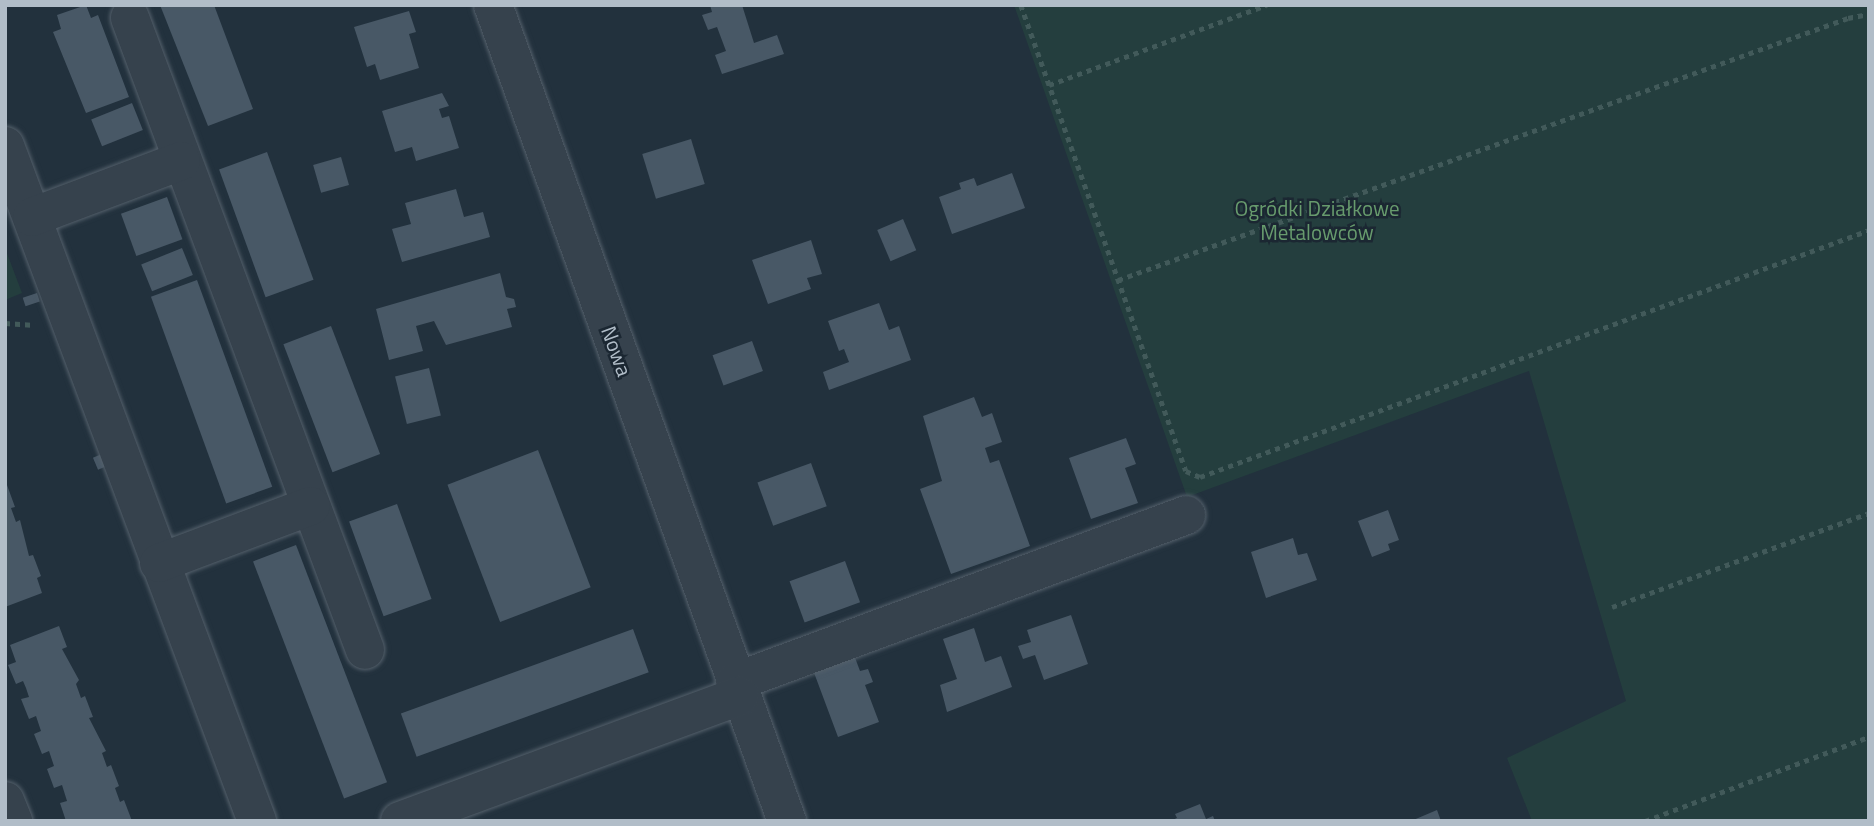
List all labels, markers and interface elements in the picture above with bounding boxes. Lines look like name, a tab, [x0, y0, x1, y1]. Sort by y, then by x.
park label: Ogródki Działkowe Metalowców	[1234, 195, 1400, 245]
street label: Nowa	[596, 322, 638, 380]

